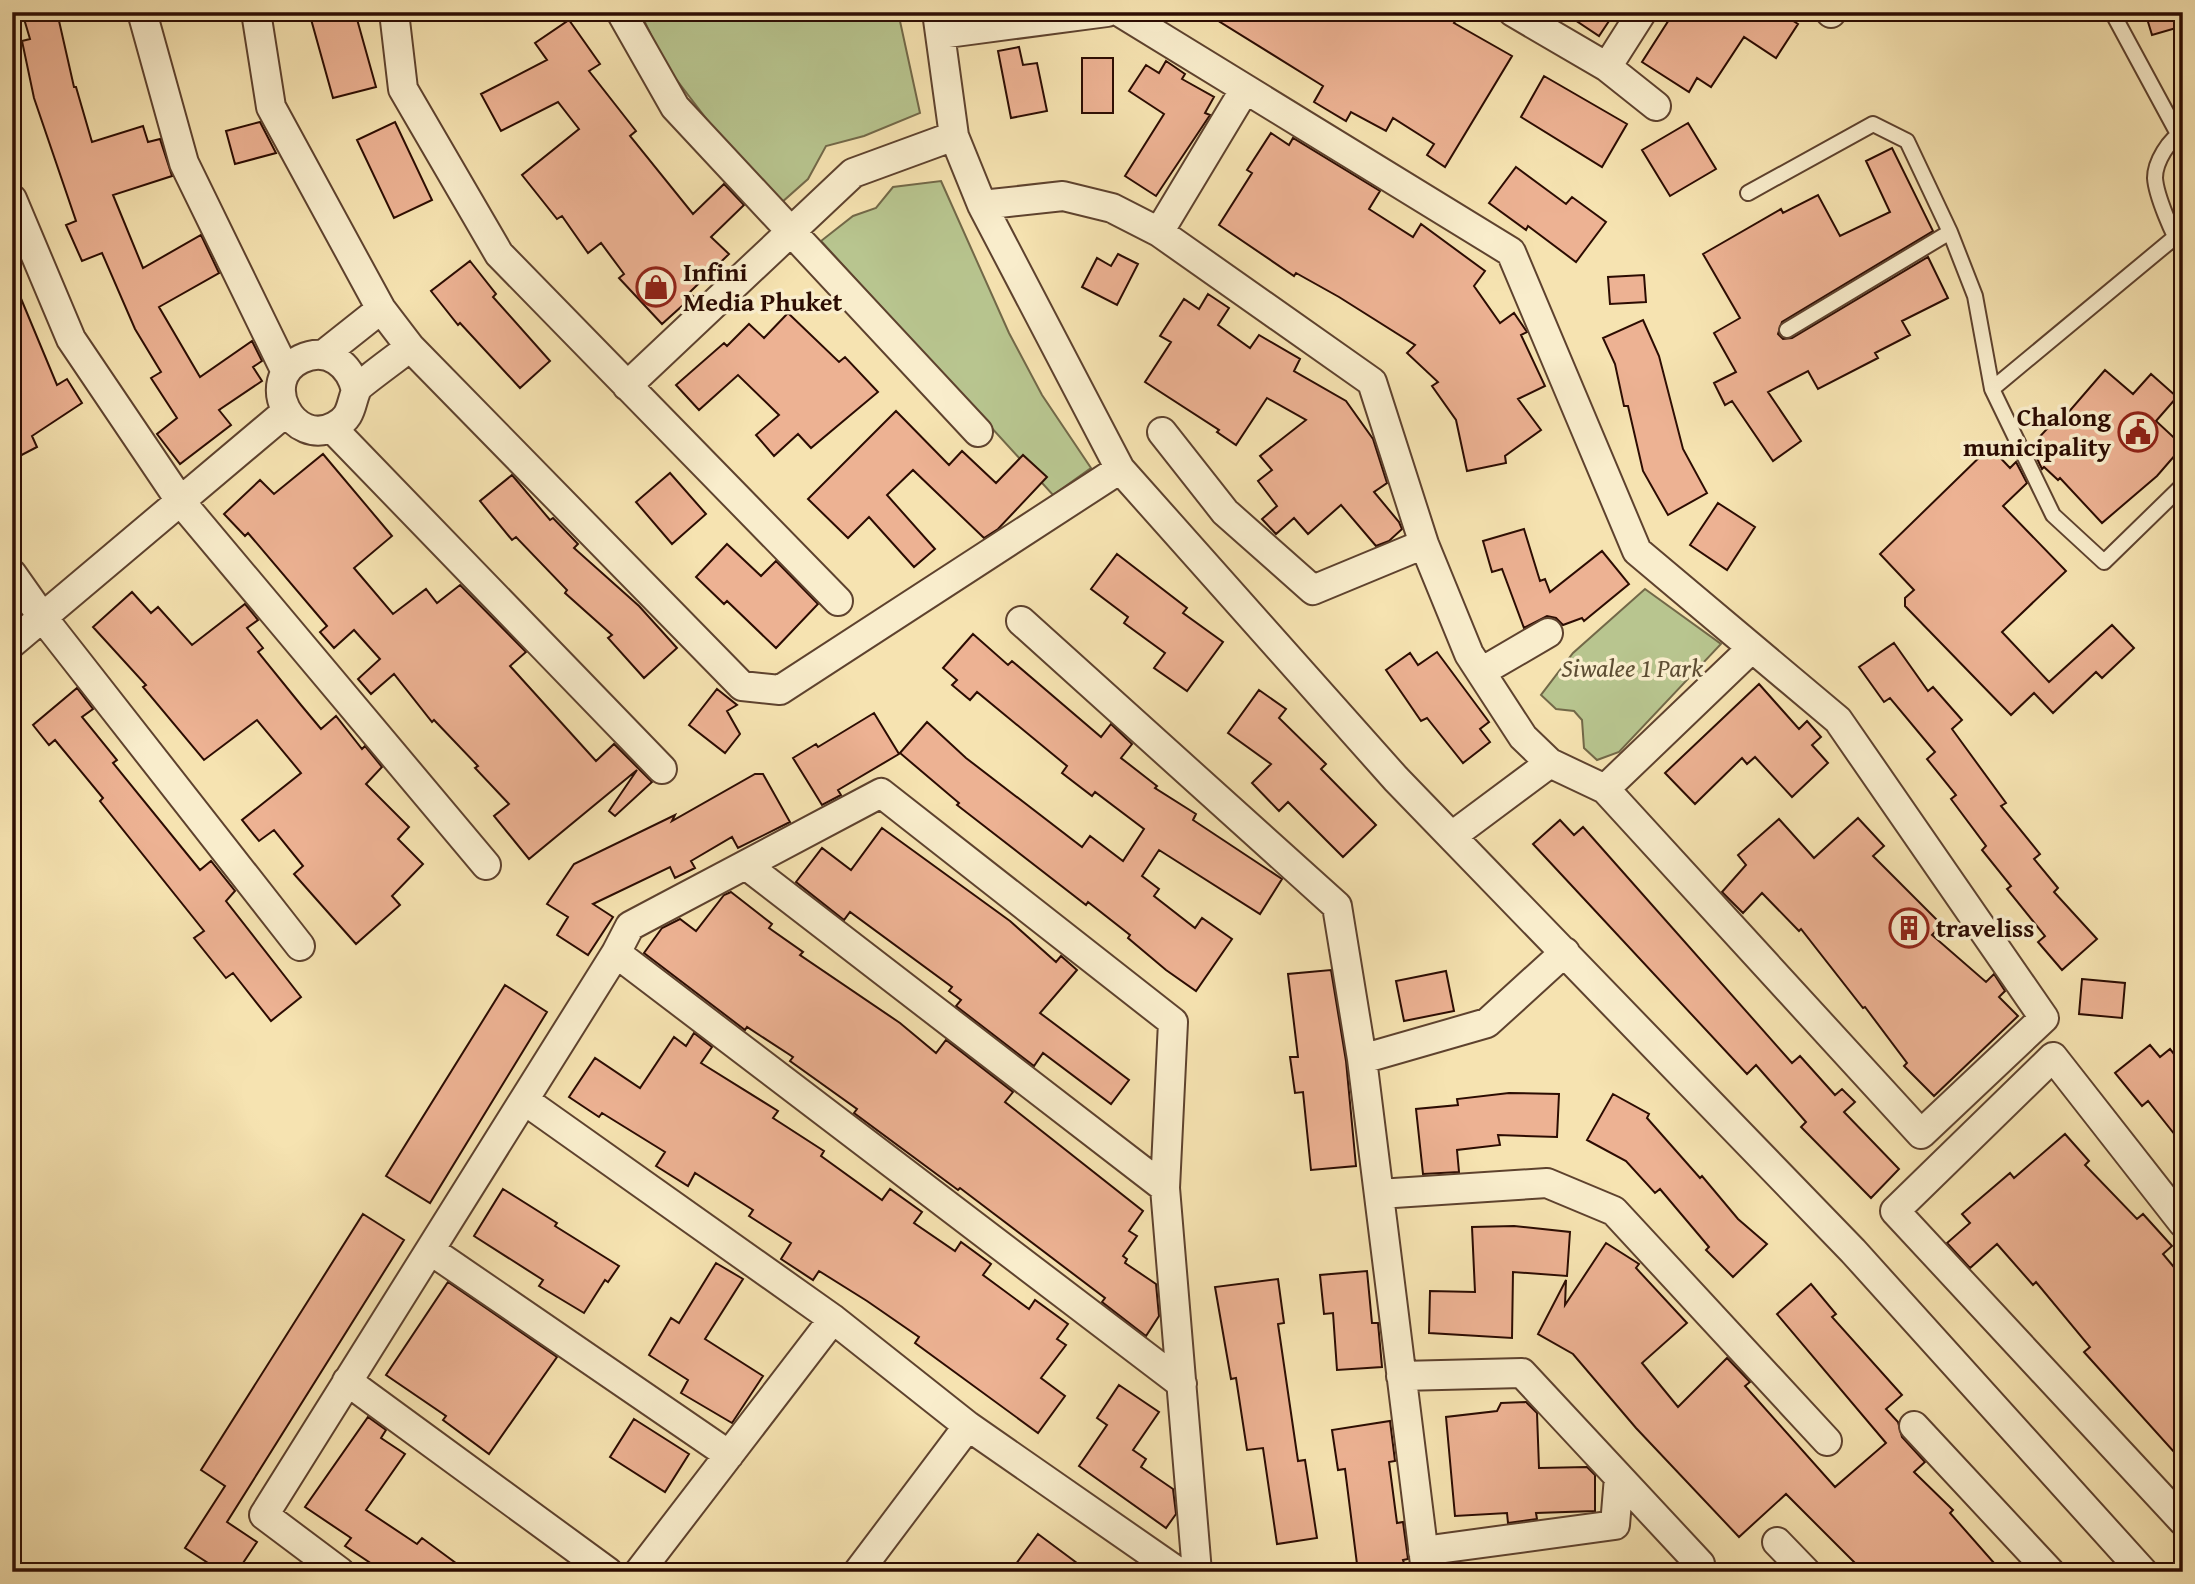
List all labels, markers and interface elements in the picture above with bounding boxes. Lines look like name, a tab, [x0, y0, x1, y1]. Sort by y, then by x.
place label: Infini Media Phuket	[683, 252, 843, 321]
shop icon: Infini Media Phuket	[635, 266, 677, 308]
place label: Chalong municipality	[1963, 397, 2112, 466]
public building icon: Chalong municipality	[2117, 411, 2159, 453]
park label: Siwalee 1 Park	[1561, 648, 1703, 687]
building icon: traveliss	[1888, 907, 1930, 949]
place label: traveliss	[1936, 908, 2034, 947]

